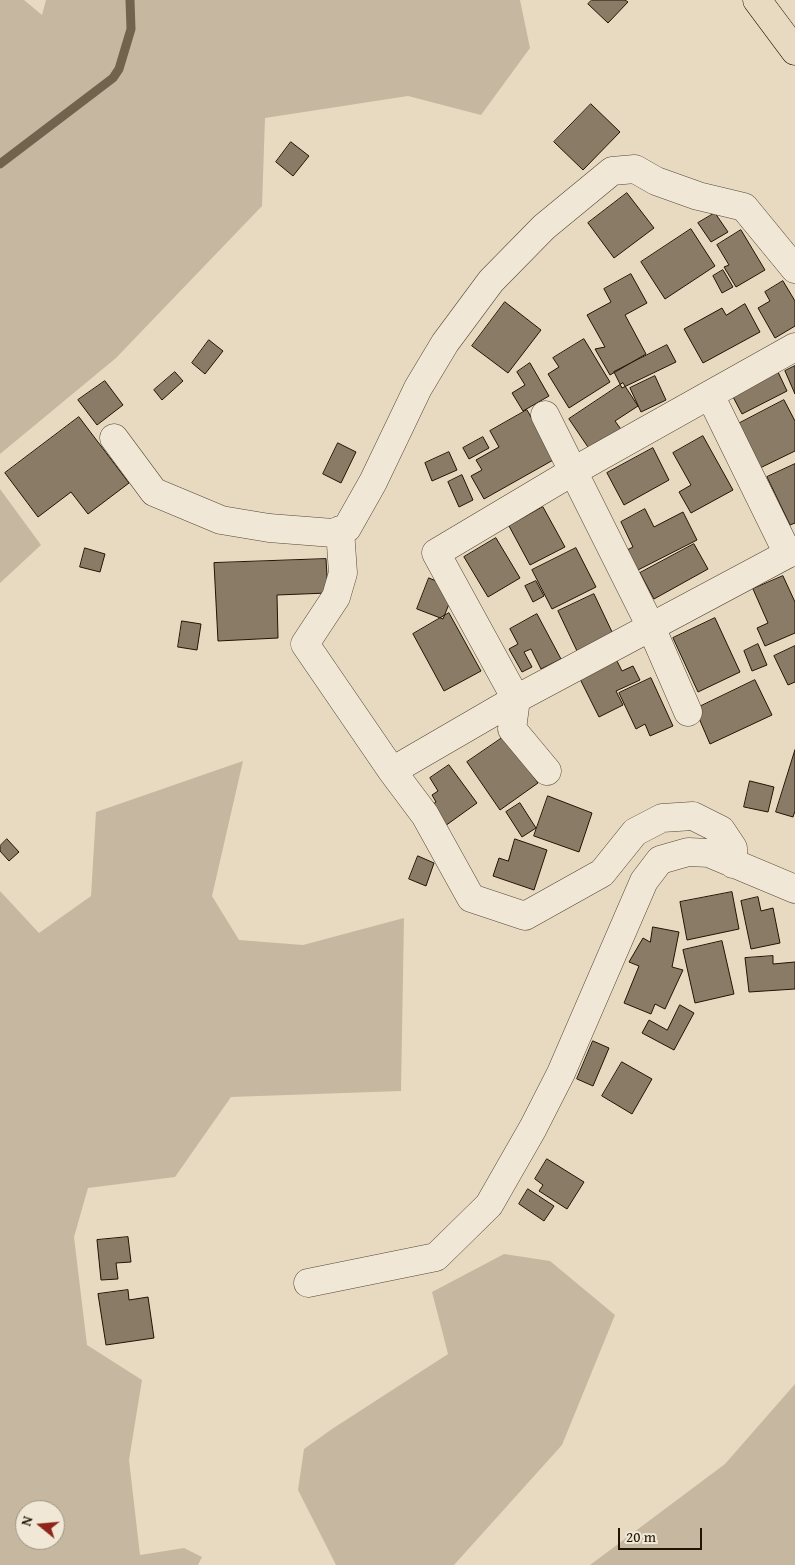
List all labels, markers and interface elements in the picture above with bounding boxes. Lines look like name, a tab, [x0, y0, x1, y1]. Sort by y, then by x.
north arrow	[15, 1500, 65, 1550]
text: N	[16, 1514, 38, 1528]
scale bar	[620, 1518, 704, 1550]
text: 20 m	[626, 1526, 656, 1547]

